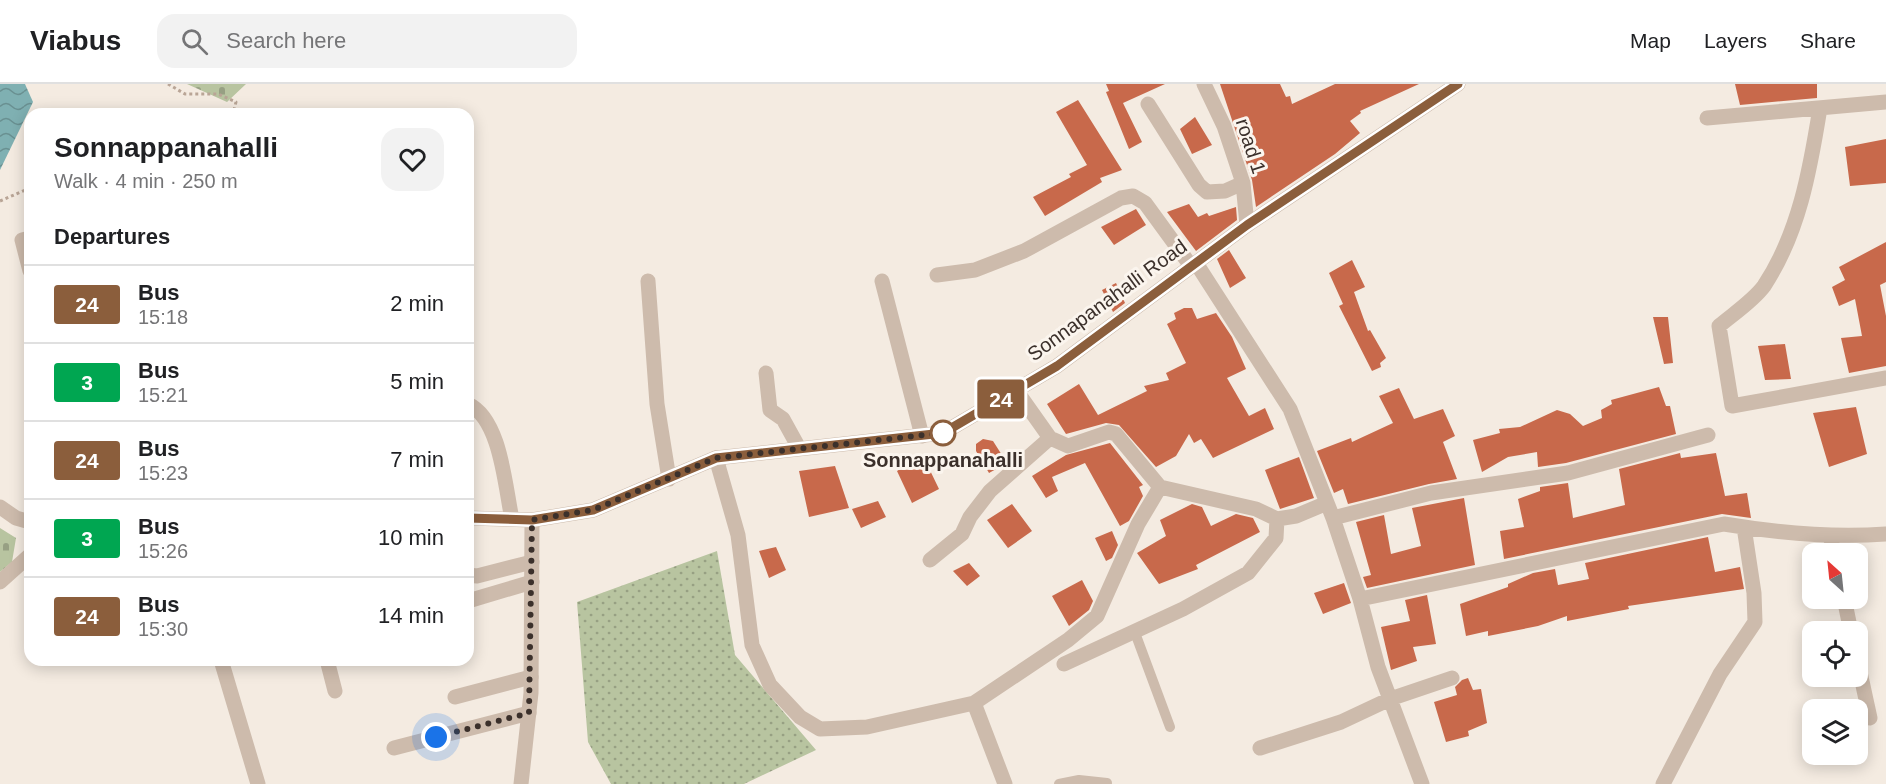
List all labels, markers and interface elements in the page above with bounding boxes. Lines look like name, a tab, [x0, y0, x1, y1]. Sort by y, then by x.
search box	[157, 14, 577, 68]
text: Viabus	[30, 25, 121, 56]
icon: search	[178, 25, 211, 58]
text: Search here	[226, 28, 346, 53]
text: Map	[1630, 29, 1671, 52]
text: Layers	[1704, 29, 1767, 52]
text: Share	[1800, 29, 1856, 52]
street label: road 1	[1232, 116, 1270, 176]
button: heart	[381, 128, 444, 191]
text: Sonnappanahalli	[54, 132, 278, 163]
text: Walk · 4 min · 250 m	[54, 170, 238, 192]
text: Departures	[54, 224, 170, 249]
street label: Sonnapanahalli Road	[1023, 235, 1191, 365]
text: Bus	[138, 280, 180, 305]
text: 2 min	[390, 291, 444, 316]
text: 24	[75, 293, 99, 316]
text: 15:18	[138, 306, 188, 328]
text: Bus	[138, 358, 180, 383]
text: 5 min	[390, 369, 444, 394]
text: 3	[81, 371, 93, 394]
line badge: 24	[974, 380, 1028, 418]
text: 15:21	[138, 384, 188, 406]
text: 24	[989, 388, 1013, 411]
marker: Sonnappanahalli	[930, 420, 956, 446]
text: Bus	[138, 436, 180, 461]
text: 7 min	[390, 447, 444, 472]
text: 24	[75, 449, 99, 472]
place label: Sonnappanahalli	[863, 449, 1023, 471]
text: 15:23	[138, 462, 188, 484]
text: Bus	[138, 514, 180, 539]
text: 10 min	[378, 525, 444, 550]
text: 3	[81, 527, 93, 550]
text: 15:26	[138, 540, 188, 562]
north arrow	[1802, 543, 1868, 609]
map controls	[1802, 543, 1868, 765]
text: Bus	[138, 592, 180, 617]
text: 14 min	[378, 603, 444, 628]
text: 24	[75, 605, 99, 628]
text: 15:30	[138, 618, 188, 640]
button: locate	[1802, 621, 1868, 687]
button: layers	[1802, 699, 1868, 765]
your location	[421, 722, 451, 752]

